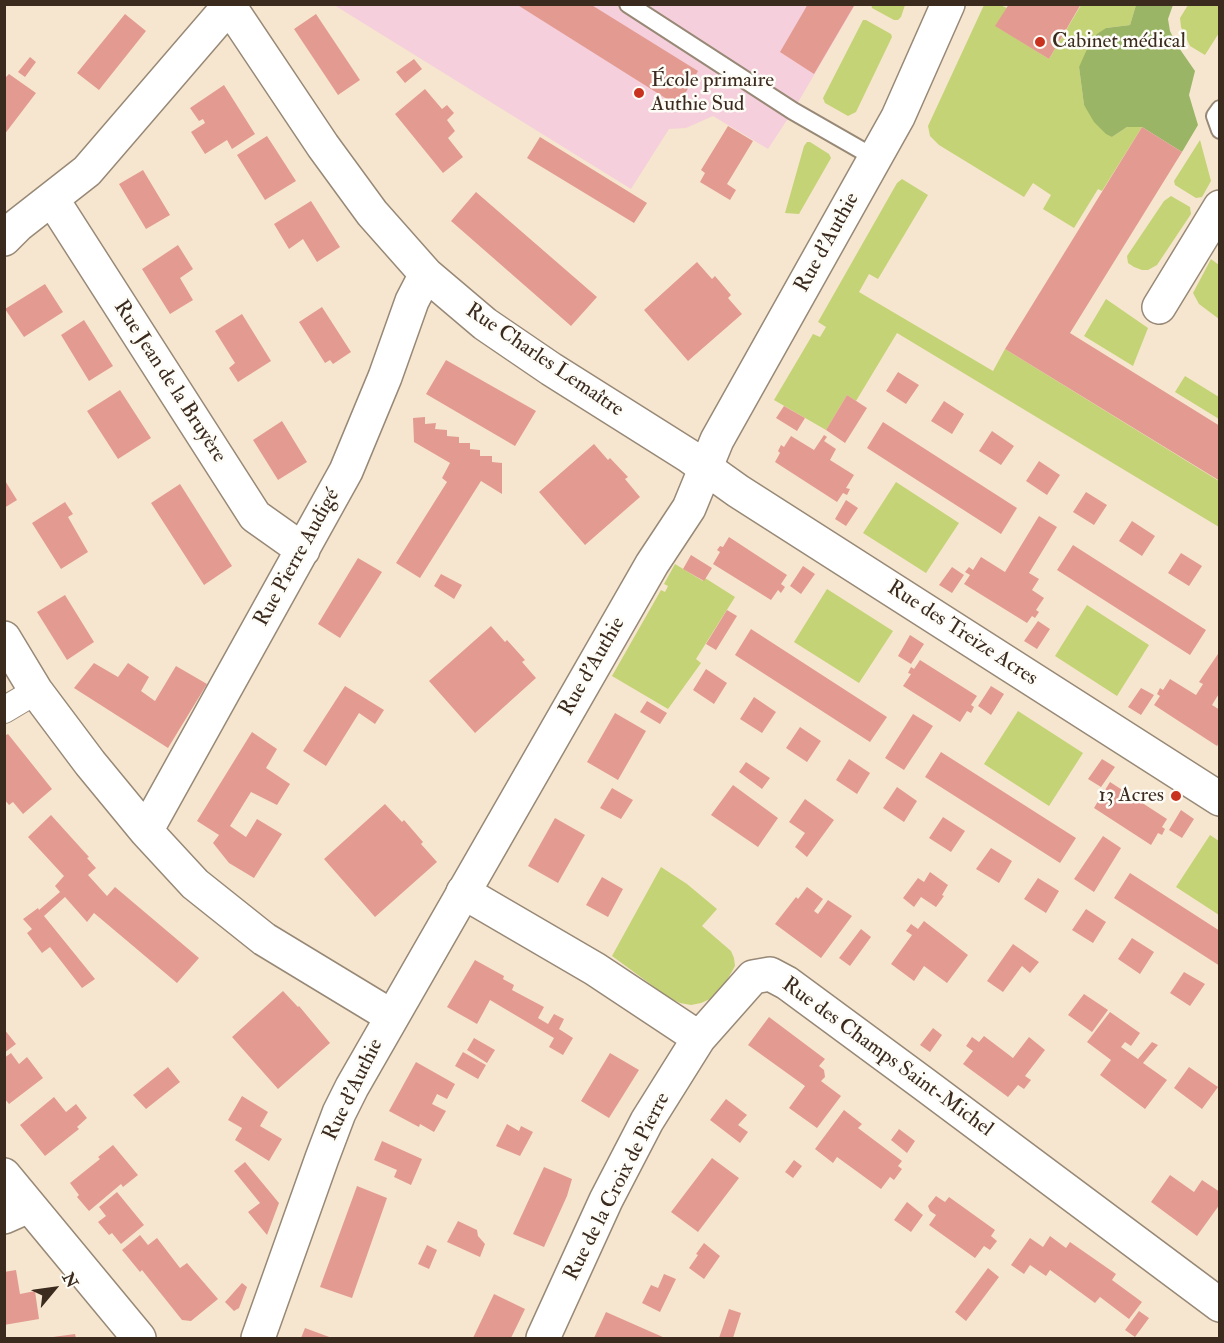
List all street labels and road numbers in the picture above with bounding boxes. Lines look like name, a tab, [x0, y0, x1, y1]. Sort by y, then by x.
street label: Rue d'Authie	[790, 189, 866, 297]
street label: Rue Jean de la Bruyère	[107, 296, 231, 468]
street label: Rue Charles Lemaître	[460, 299, 628, 423]
street label: Rue Pierre Audigé	[250, 485, 346, 631]
street label: Rue des Treize Acres	[882, 576, 1042, 692]
street label: Rue d'Authie	[555, 613, 631, 721]
street label: Rue des Champs Saint-Michel	[777, 973, 997, 1143]
street label: Rue d'Authie	[319, 1035, 389, 1145]
street label: Rue de la Croix de Pierre	[560, 1089, 676, 1285]

